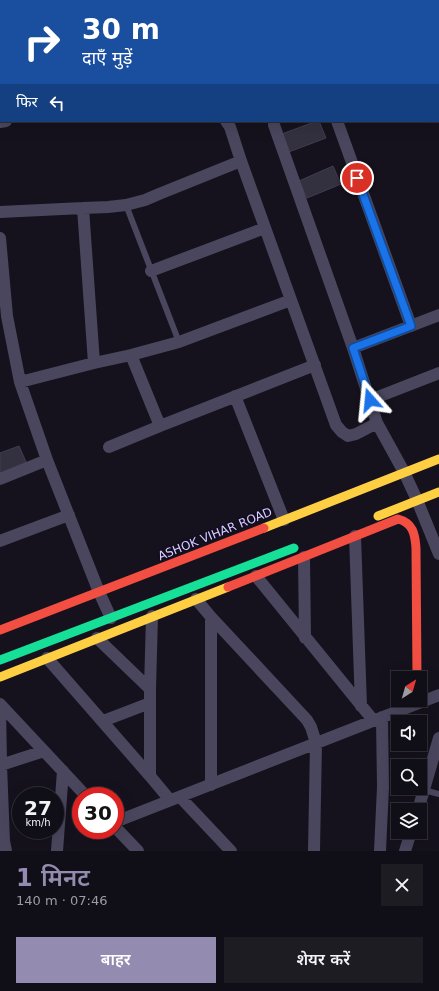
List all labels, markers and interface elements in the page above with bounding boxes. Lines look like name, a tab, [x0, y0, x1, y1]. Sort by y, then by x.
text: 30 m	[82, 13, 160, 46]
icon: right	[16, 16, 68, 68]
text: दाएँ मुड़ें	[82, 47, 132, 68]
icon: left	[46, 92, 68, 114]
text: फिर	[16, 93, 38, 111]
pin	[340, 161, 374, 195]
icon: arrive	[346, 167, 368, 189]
position arrow	[349, 379, 391, 421]
street label: ASHOK VIHAR ROAD	[156, 505, 274, 563]
north arrow	[391, 671, 427, 707]
map controls	[391, 671, 427, 839]
button: sound	[391, 715, 427, 751]
button: search	[391, 759, 427, 795]
speed limit sign: 30	[72, 787, 124, 839]
text: 27	[24, 796, 52, 820]
button: layers	[391, 803, 427, 839]
text: km/h	[25, 817, 51, 828]
text: 1 मिनट	[16, 864, 90, 892]
button: close	[381, 864, 423, 906]
text: 140 m · 07:46	[16, 893, 107, 908]
button: बाहर	[16, 937, 216, 983]
button: शेयर करें	[224, 937, 423, 983]

